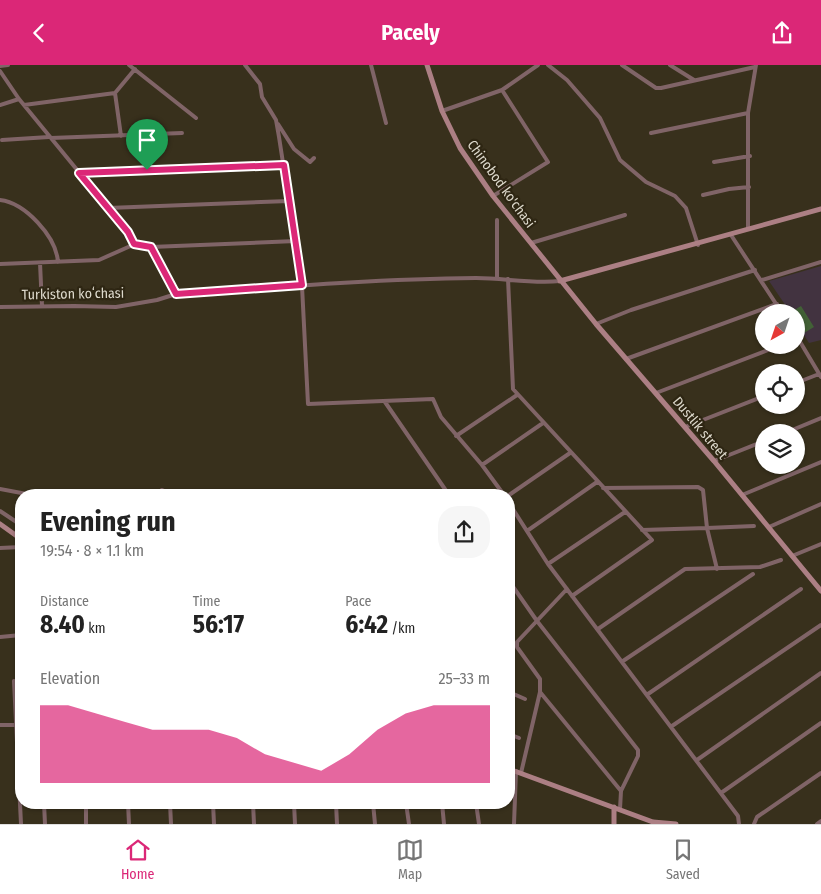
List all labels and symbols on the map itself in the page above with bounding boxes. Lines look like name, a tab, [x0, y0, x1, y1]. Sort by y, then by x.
pin	[126, 119, 168, 170]
street label: Chinobod ko'chasi	[464, 137, 538, 231]
street label: Turkiston koʻchasi	[22, 285, 124, 303]
north arrow	[755, 304, 805, 354]
street label: Dustlik street	[669, 393, 731, 463]

